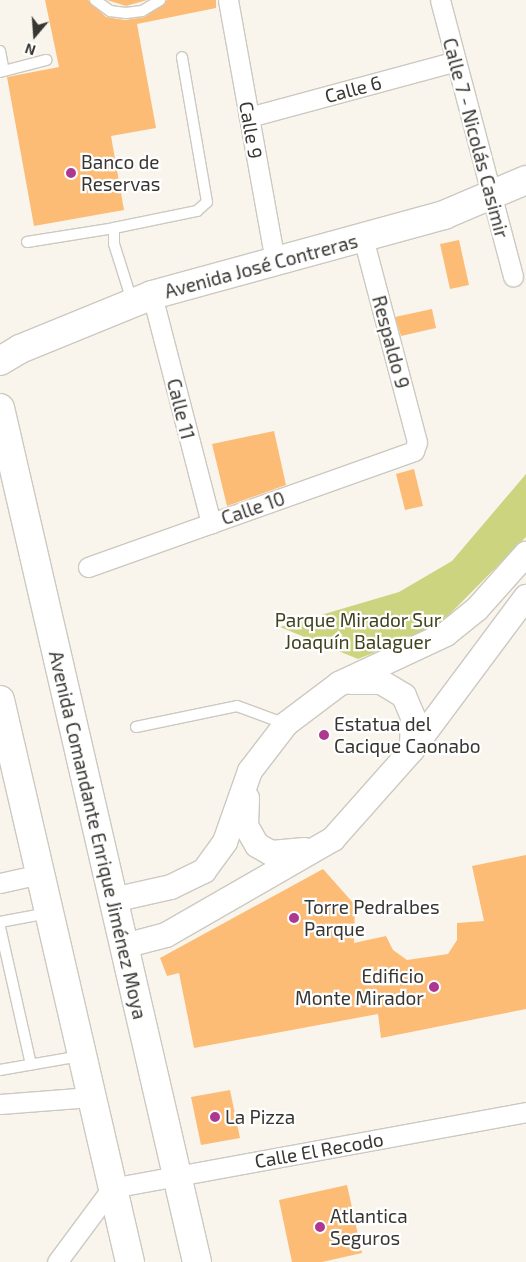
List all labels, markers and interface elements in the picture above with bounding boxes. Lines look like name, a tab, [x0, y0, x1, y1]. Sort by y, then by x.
north arrow	[10, 10, 60, 60]
street label: Calle 7 - Nicolás Casimir	[438, 35, 514, 241]
text: N	[23, 40, 38, 59]
street label: Calle 6	[322, 71, 384, 107]
street label: Calle 9	[235, 100, 267, 160]
place label: Banco de Reservas	[81, 151, 160, 195]
marker: Banco de Reservas	[65, 167, 77, 179]
street label: Avenida José Contreras	[162, 229, 360, 303]
street label: Respaldo 9	[368, 293, 414, 391]
street label: Calle 11	[162, 376, 200, 442]
street label: Calle 10	[218, 486, 288, 530]
park label: Parque Mirador Sur Joaquín Balaguer	[274, 609, 442, 653]
street label: Avenida Comandante Enrique Jiménez Moya	[44, 648, 152, 1022]
place label: Estatua del Cacique Caonabo	[334, 713, 481, 757]
marker: Estatua del Cacique Caonabo	[318, 729, 330, 741]
place label: Torre Pedralbes Parque	[304, 896, 440, 940]
marker: Torre Pedralbes Parque	[288, 912, 300, 924]
place label: Edificio Monte Mirador	[295, 965, 424, 1009]
marker: Edificio Monte Mirador	[428, 981, 440, 993]
place label: La Pizza	[225, 1106, 295, 1128]
marker: La Pizza	[209, 1111, 221, 1123]
street label: Calle El Recodo	[253, 1127, 385, 1173]
place label: Atlantica Seguros	[330, 1205, 408, 1249]
marker: Atlantica Seguros	[314, 1221, 326, 1233]

